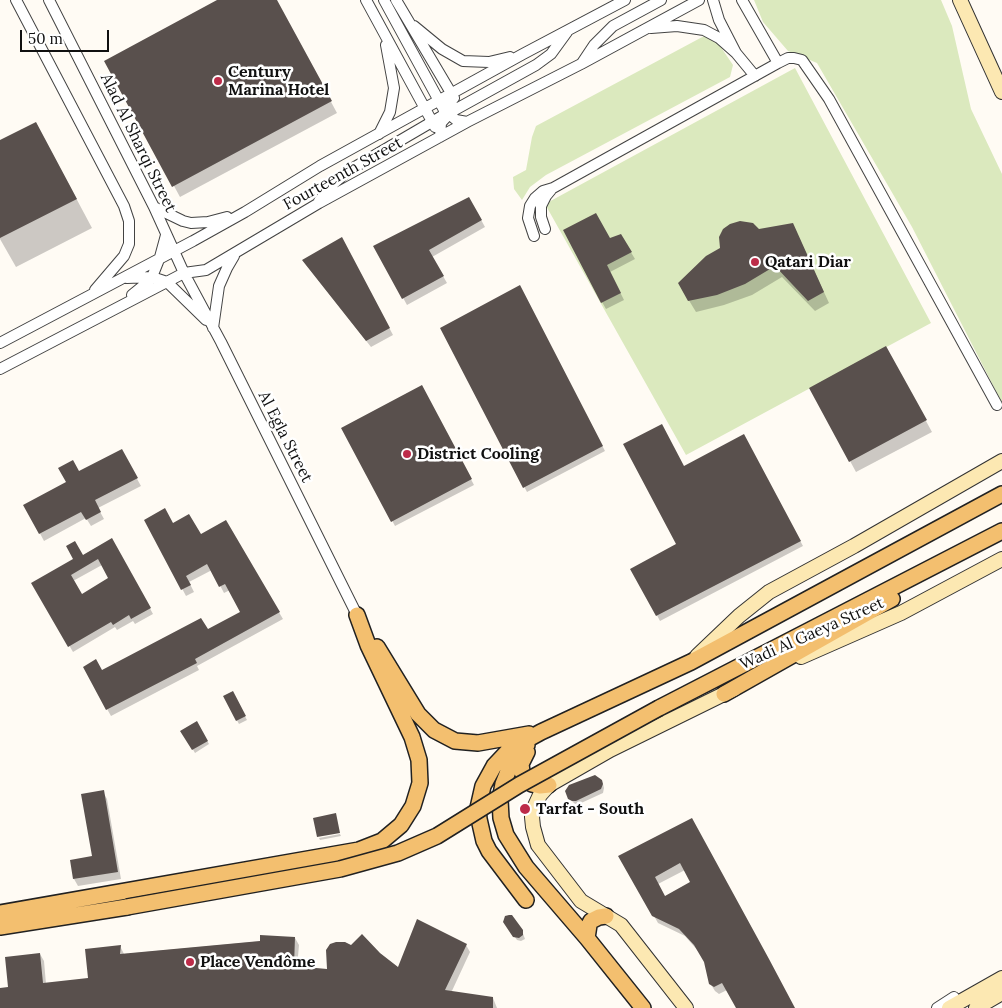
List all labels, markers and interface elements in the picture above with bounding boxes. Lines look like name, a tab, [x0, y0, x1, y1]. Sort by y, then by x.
scale bar	[22, 20, 111, 52]
text: 50 m	[28, 29, 63, 48]
place label: Century Marina Hotel	[228, 62, 329, 100]
street label: Alad Al Sharqi Street	[96, 70, 180, 216]
marker: Century Marina Hotel	[212, 75, 224, 87]
street label: Fourteenth Street	[280, 133, 406, 215]
place label: Qatari Diar	[765, 252, 851, 272]
marker: Qatari Diar	[749, 256, 761, 268]
street label: Al Egla Street	[254, 388, 316, 486]
place label: District Cooling	[417, 444, 539, 464]
marker: District Cooling	[401, 448, 413, 460]
street label: Wadi Al Gaeya Street	[737, 594, 887, 674]
place label: Tarfat - South	[536, 799, 644, 819]
marker: Tarfat - South	[518, 802, 532, 816]
place label: Place Vendôme	[200, 952, 315, 972]
marker: Place Vendôme	[184, 956, 196, 968]

